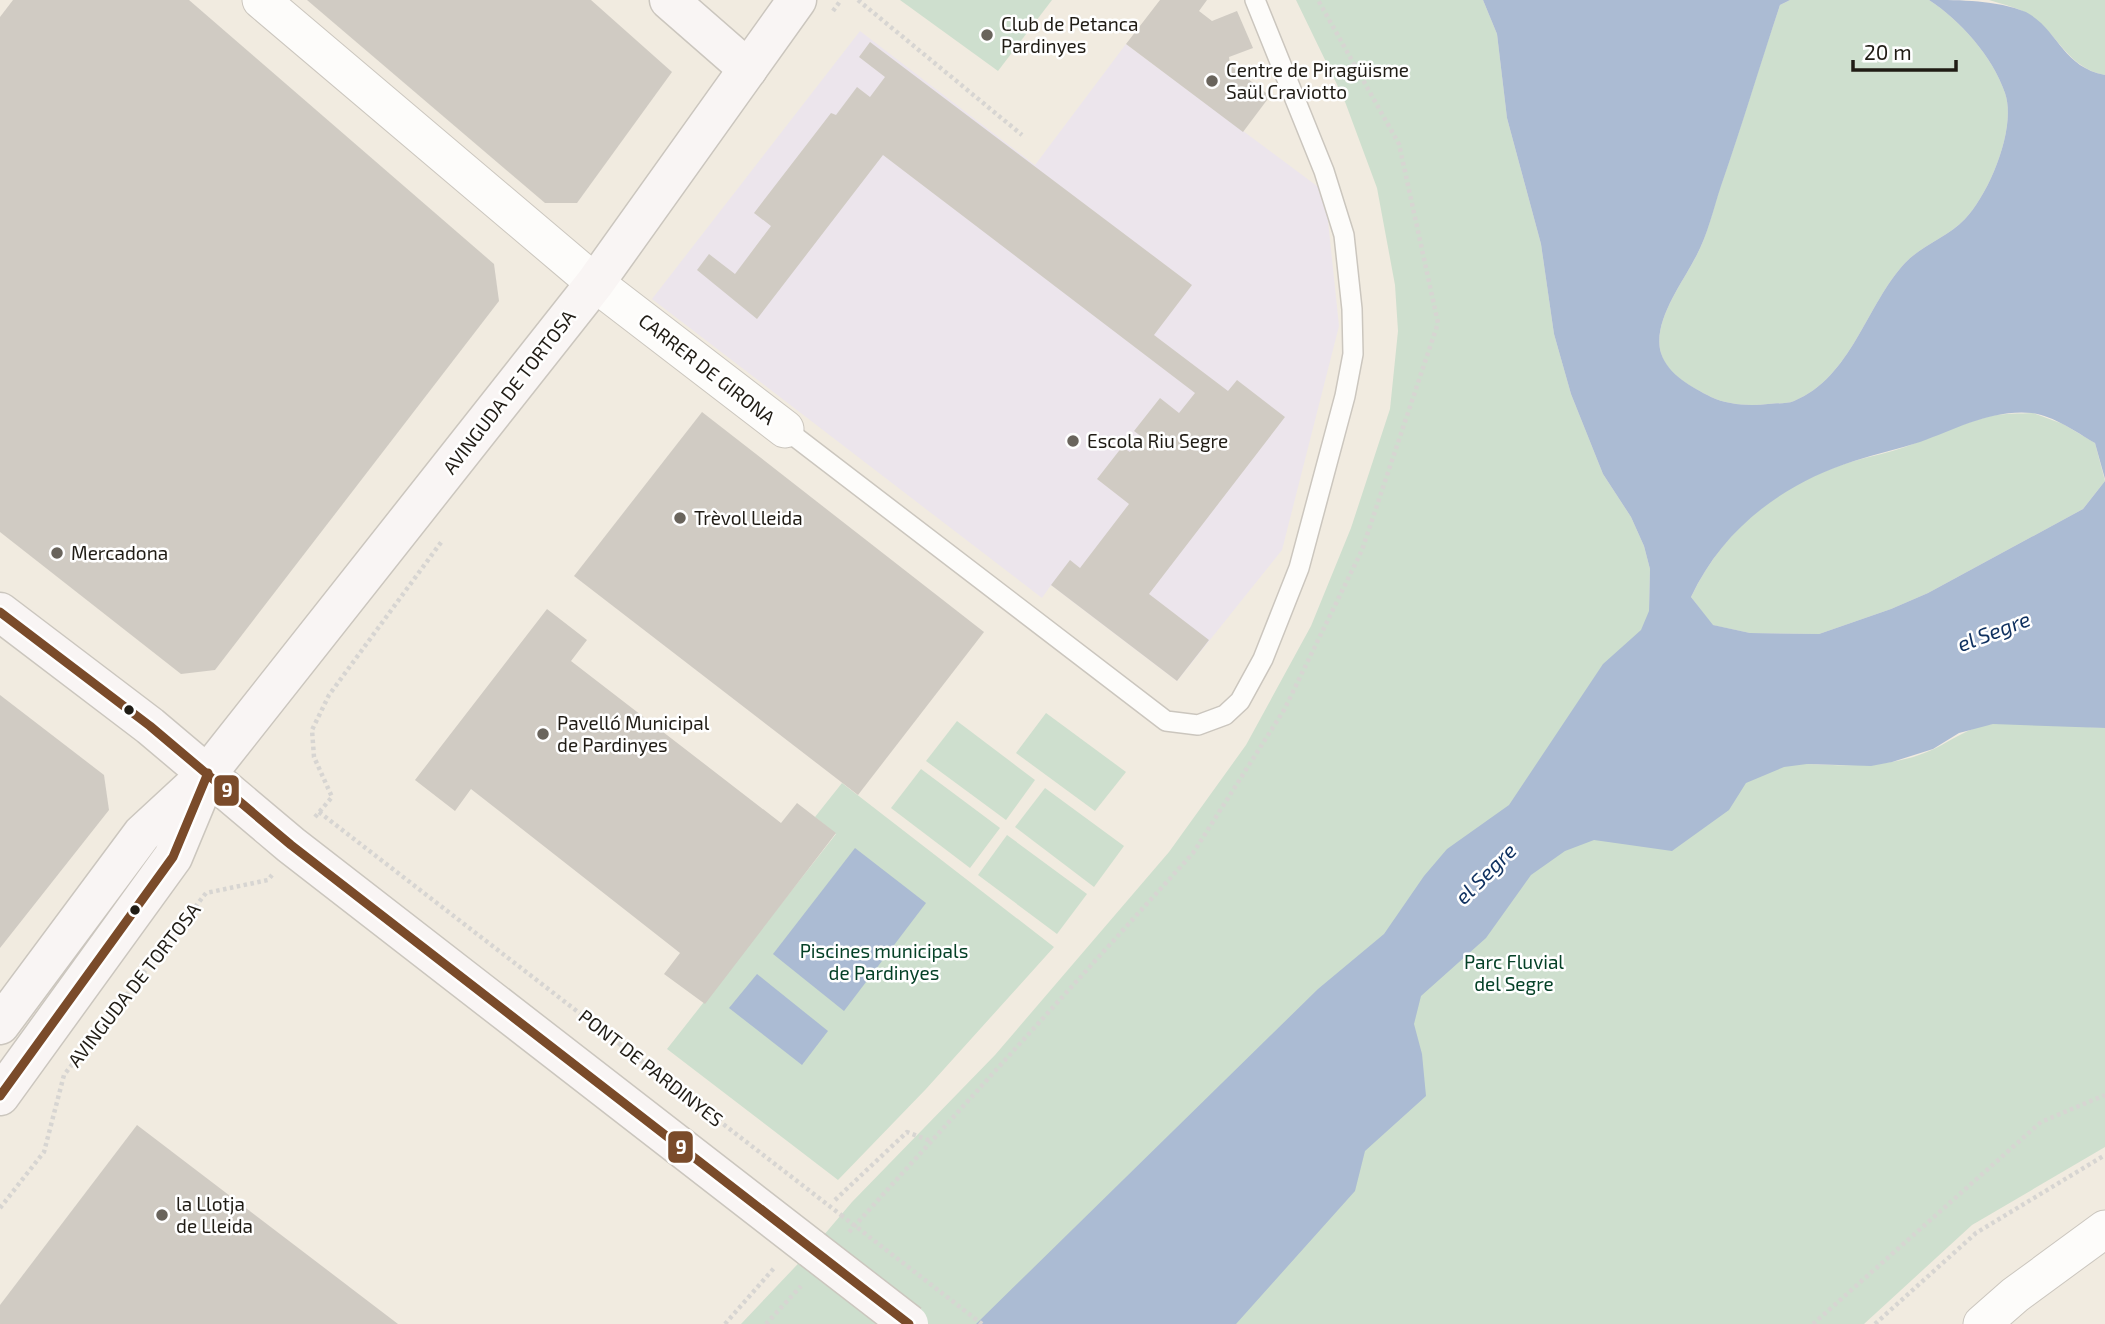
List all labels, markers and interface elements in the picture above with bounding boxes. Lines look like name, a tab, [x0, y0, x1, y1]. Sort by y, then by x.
place label: Club de Petanca Pardinyes	[1001, 12, 1138, 57]
marker: Club de Petanca Pardinyes	[979, 27, 995, 43]
scale bar	[1853, 28, 1956, 72]
text: 20 m	[1864, 39, 1912, 64]
place label: Centre de Piragüisme Saül Craviotto	[1226, 58, 1409, 103]
marker: Centre de Piragüisme Saül Craviotto	[1204, 73, 1220, 89]
street label: AVINGUDA DE TORTOSA	[437, 305, 580, 478]
street label: CARRER DE GIRONA	[635, 308, 780, 429]
place label: Escola Riu Segre	[1087, 429, 1228, 452]
marker: Escola Riu Segre	[1065, 433, 1081, 449]
place label: Trèvol Lleida	[694, 506, 803, 529]
marker: Trèvol Lleida	[672, 510, 688, 526]
place label: Mercadona	[71, 541, 168, 564]
marker: Mercadona	[49, 545, 65, 561]
water label: el Segre	[1953, 605, 2033, 656]
unlabelled marker	[122, 703, 136, 717]
place label: Pavelló Municipal de Pardinyes	[557, 711, 710, 756]
marker: Pavelló Municipal de Pardinyes	[535, 726, 551, 742]
line badge: 9	[213, 774, 240, 807]
text: 9	[221, 778, 233, 801]
water label: el Segre	[1449, 837, 1521, 909]
street label: AVINGUDA DE TORTOSA	[62, 898, 205, 1071]
unlabelled marker	[128, 903, 142, 917]
park label: Piscines municipals de Pardinyes	[800, 939, 968, 984]
park label: Parc Fluvial del Segre	[1464, 950, 1564, 995]
street label: PONT DE PARDINYES	[575, 1004, 728, 1131]
line badge: 9	[667, 1130, 694, 1164]
text: 9	[675, 1135, 687, 1158]
place label: la Llotja de Lleida	[176, 1192, 253, 1237]
marker: la Llotja de Lleida	[154, 1207, 170, 1223]

